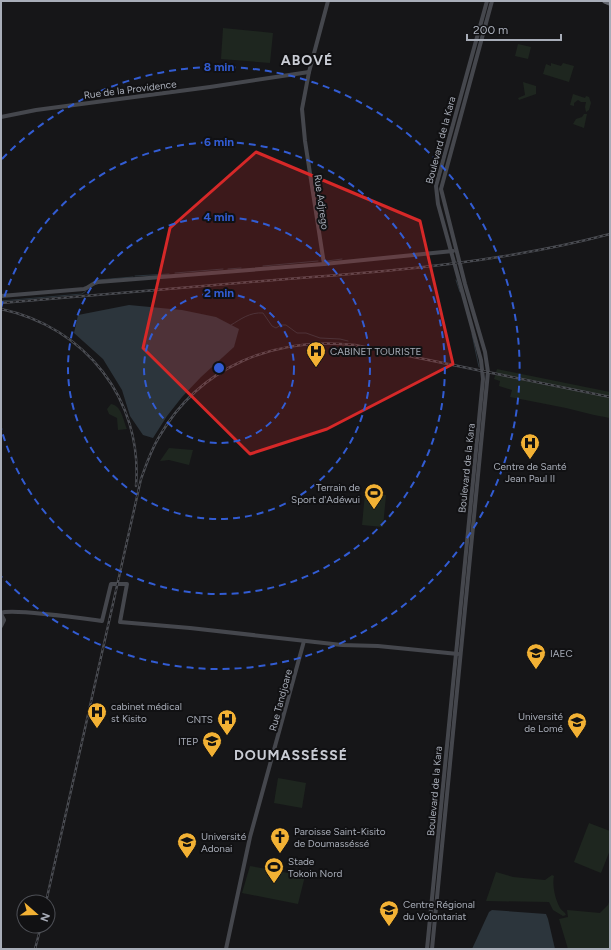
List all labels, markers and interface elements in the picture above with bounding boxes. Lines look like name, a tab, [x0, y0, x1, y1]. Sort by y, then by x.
scale bar	[467, 16, 561, 42]
text: 200 m	[473, 23, 508, 37]
district label: ABOVÉ	[281, 52, 333, 69]
text: 8 min	[204, 60, 234, 74]
street label: Rue de la Providence	[83, 77, 178, 102]
street label: Boulevard de la Kara	[423, 95, 458, 185]
text: 6 min	[204, 135, 234, 149]
street label: Rue Adjrego	[311, 174, 332, 231]
text: 4 min	[204, 210, 235, 224]
text: 2 min	[204, 286, 234, 300]
hospital icon: CABINET TOURISTE	[305, 340, 327, 368]
place label: CABINET TOURISTE	[330, 345, 421, 358]
centre of rings	[212, 361, 226, 375]
street label: Boulevard de la Kara	[455, 423, 478, 514]
hospital icon: Centre de Santé Jean Paul II	[519, 432, 541, 460]
place label: Centre de Santé Jean Paul II	[493, 460, 567, 485]
place label: Terrain de Sport d'Adéwui	[291, 481, 361, 506]
sports icon: Terrain de Sport d'Adéwui	[363, 482, 385, 510]
school or university icon: IAEC	[525, 642, 547, 670]
place label: IAEC	[550, 647, 573, 660]
street label: Rue Tandjoare	[266, 667, 295, 733]
place label: cabinet médical st Kisito	[111, 700, 182, 725]
hospital icon: cabinet médical st Kisito	[86, 701, 108, 729]
hospital icon: CNTS	[216, 708, 238, 736]
place label: Université de Lomé	[518, 710, 564, 735]
school or university icon: Université de Lomé	[566, 711, 588, 739]
place label: CNTS	[186, 713, 213, 726]
school or university icon: ITEP	[201, 730, 223, 758]
place label: ITEP	[178, 735, 198, 748]
street label: Boulevard de la Kara	[424, 746, 445, 836]
district label: DOUMASSÉSSÉ	[234, 747, 348, 764]
place label: Paroisse Saint-Kisito de Doumasséssé	[294, 825, 386, 850]
church icon: Paroisse Saint-Kisito de Doumasséssé	[269, 826, 291, 854]
place label: Université Adonai	[201, 830, 247, 855]
school or university icon: Université Adonai	[176, 831, 198, 859]
place label: Stade Tokoin Nord	[288, 855, 343, 880]
sports icon: Stade Tokoin Nord	[263, 856, 285, 884]
north arrow	[16, 894, 56, 934]
place label: Centre Régional du Volontariat	[403, 898, 475, 923]
school or university icon: Centre Régional du Volontariat	[378, 899, 400, 927]
text: N	[37, 911, 52, 923]

